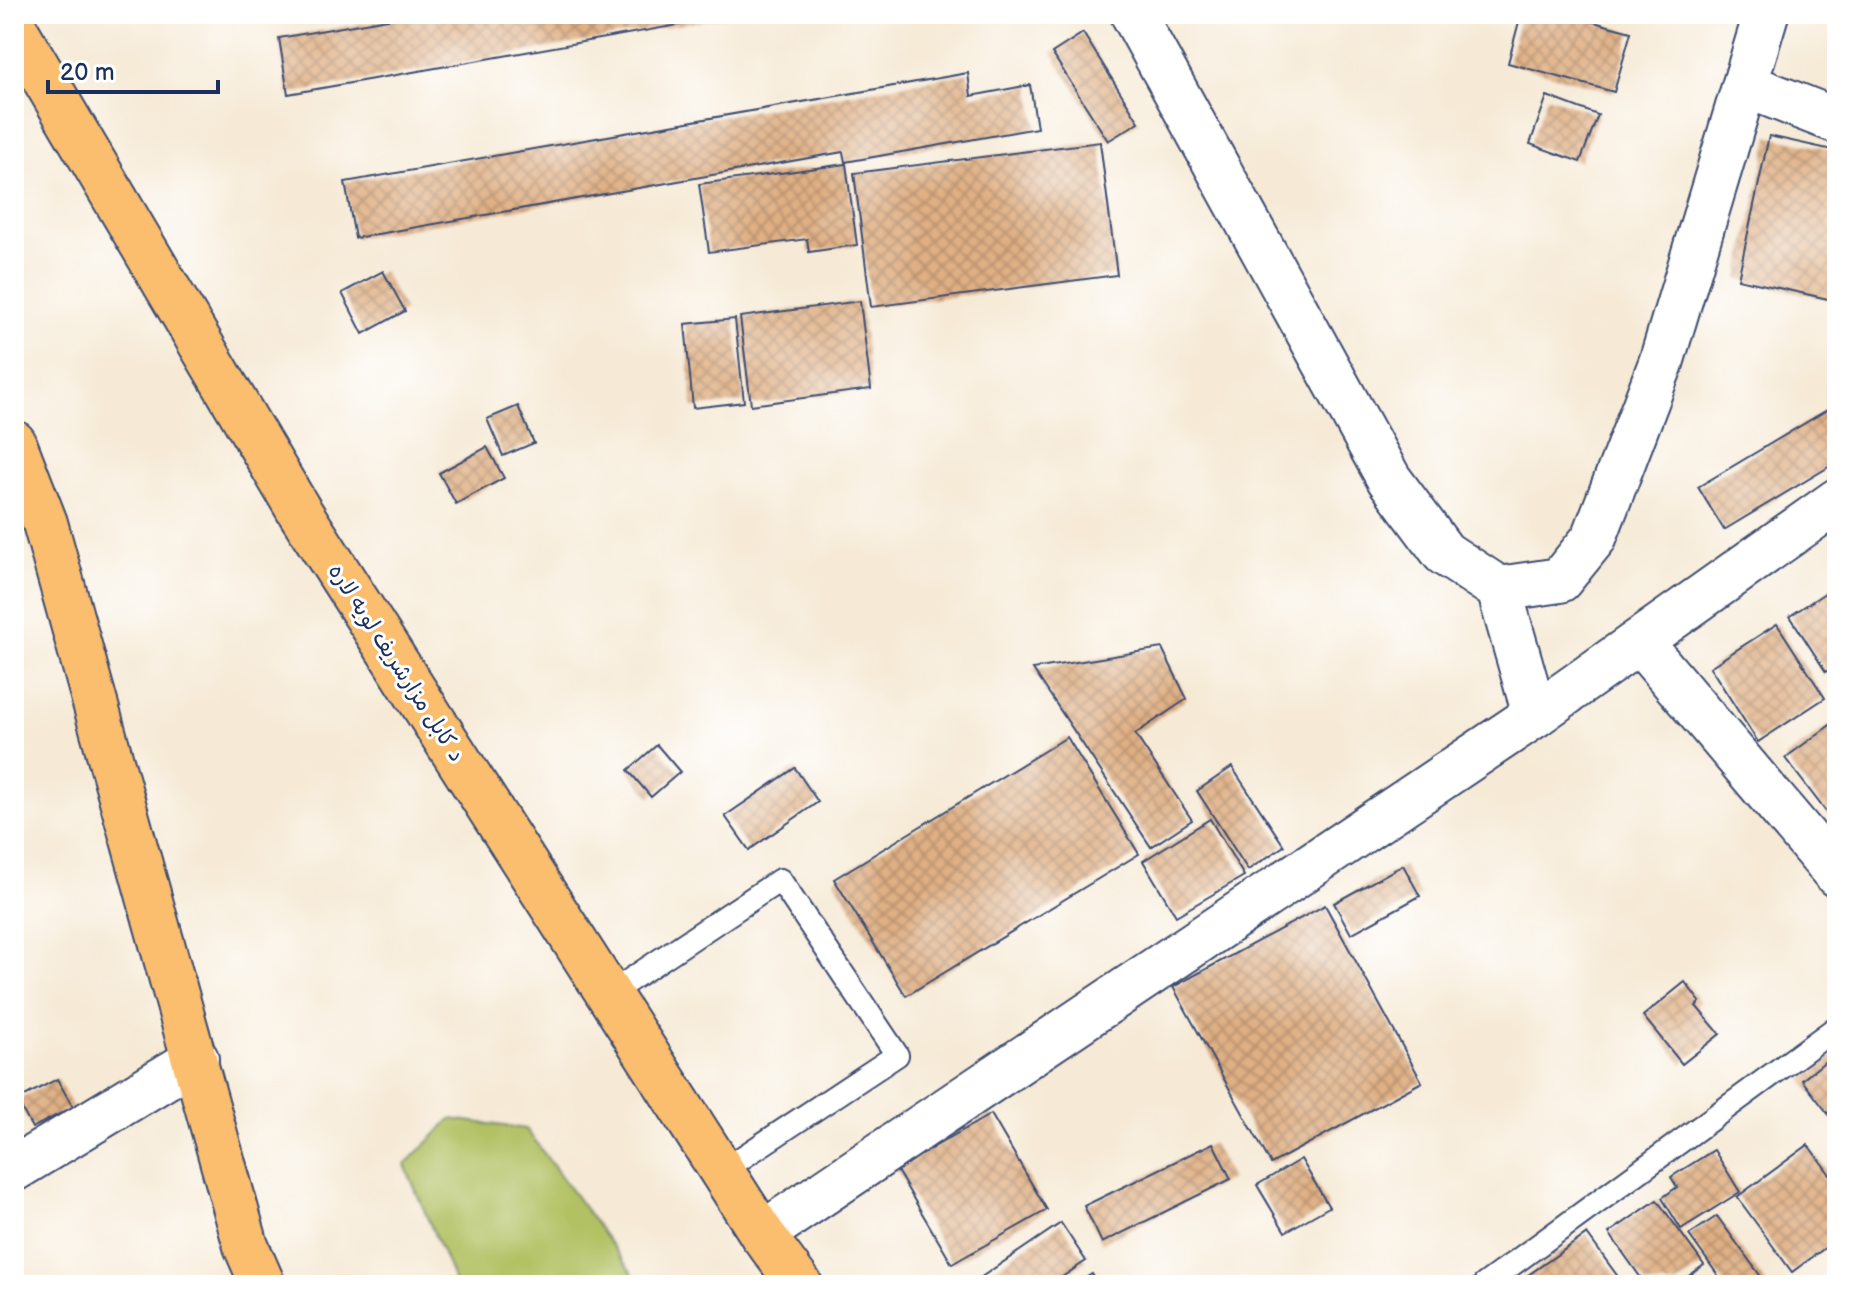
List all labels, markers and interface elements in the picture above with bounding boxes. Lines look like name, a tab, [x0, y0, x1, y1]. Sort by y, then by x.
scale bar	[48, 44, 218, 94]
text: 20 m	[60, 58, 115, 87]
street label: د کابل مزارشریف لویه لاره	[322, 559, 470, 767]

